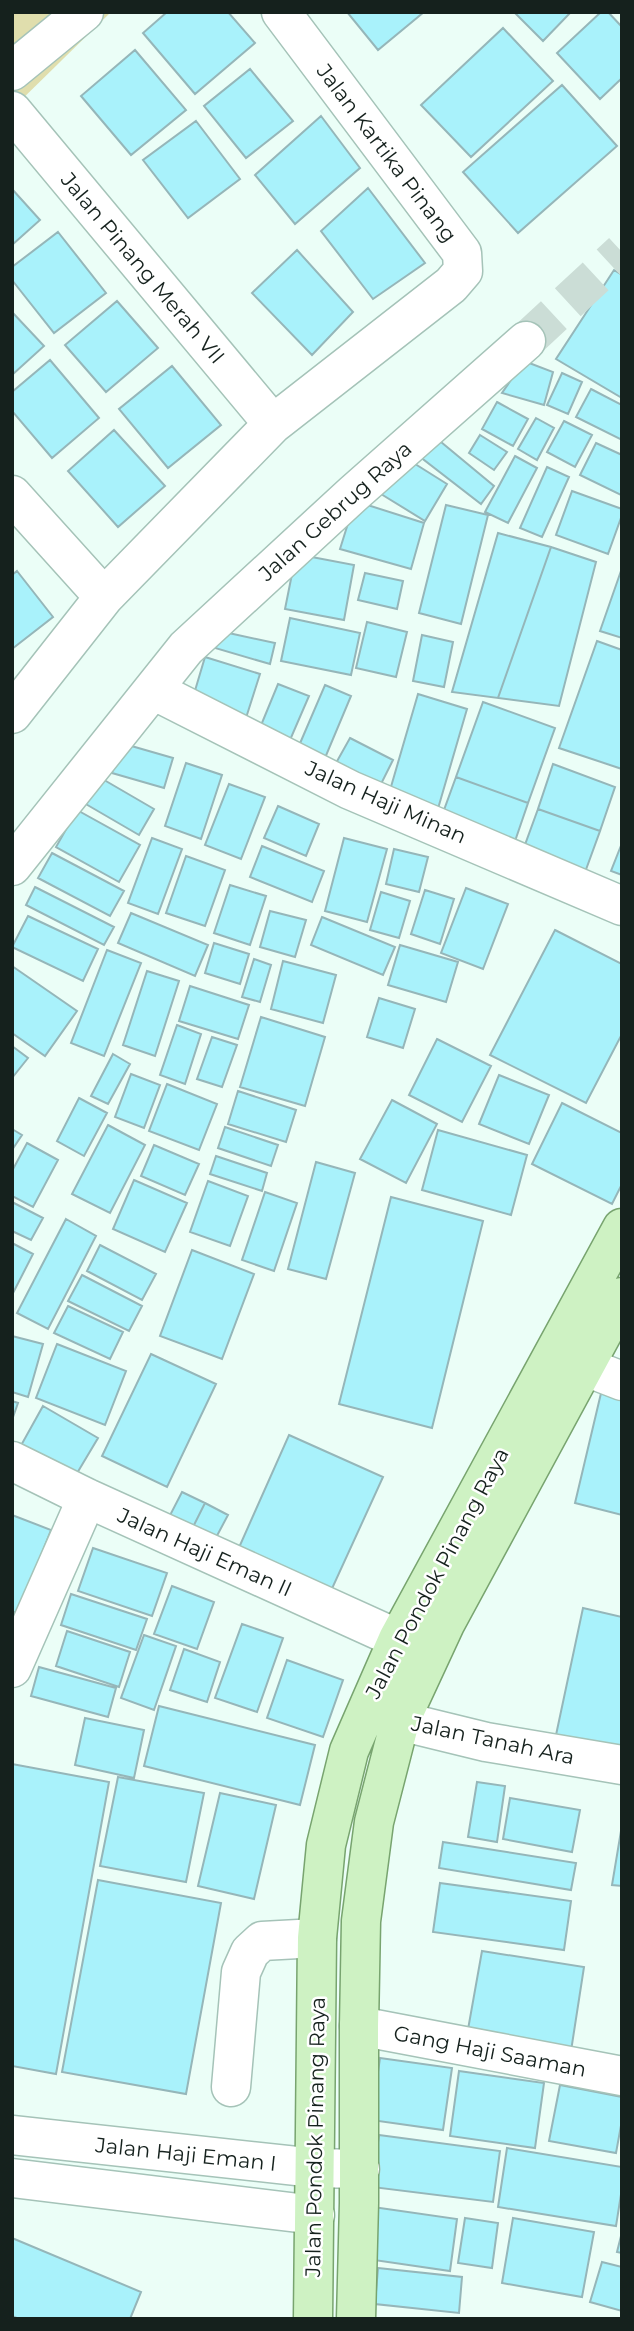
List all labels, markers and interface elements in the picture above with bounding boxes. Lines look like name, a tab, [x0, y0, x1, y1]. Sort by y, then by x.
street label: Jalan Kartika Pinang	[311, 58, 462, 247]
street label: Jalan Pinang Merah VII	[55, 167, 230, 369]
street label: Jalan Gebrug Raya	[253, 436, 416, 587]
street label: Jalan Haji Minan	[301, 755, 470, 849]
street label: Jalan Pondok Pinang Raya	[360, 1443, 514, 1703]
street label: Jalan Haji Eman II	[113, 1502, 296, 1602]
street label: Jalan Tanah Ara	[408, 1710, 577, 1769]
street label: Jalan Pondok Pinang Raya	[300, 1997, 330, 2278]
street label: Gang Haji Saaman	[392, 2020, 588, 2082]
street label: Jalan Haji Eman I	[93, 2132, 278, 2176]

